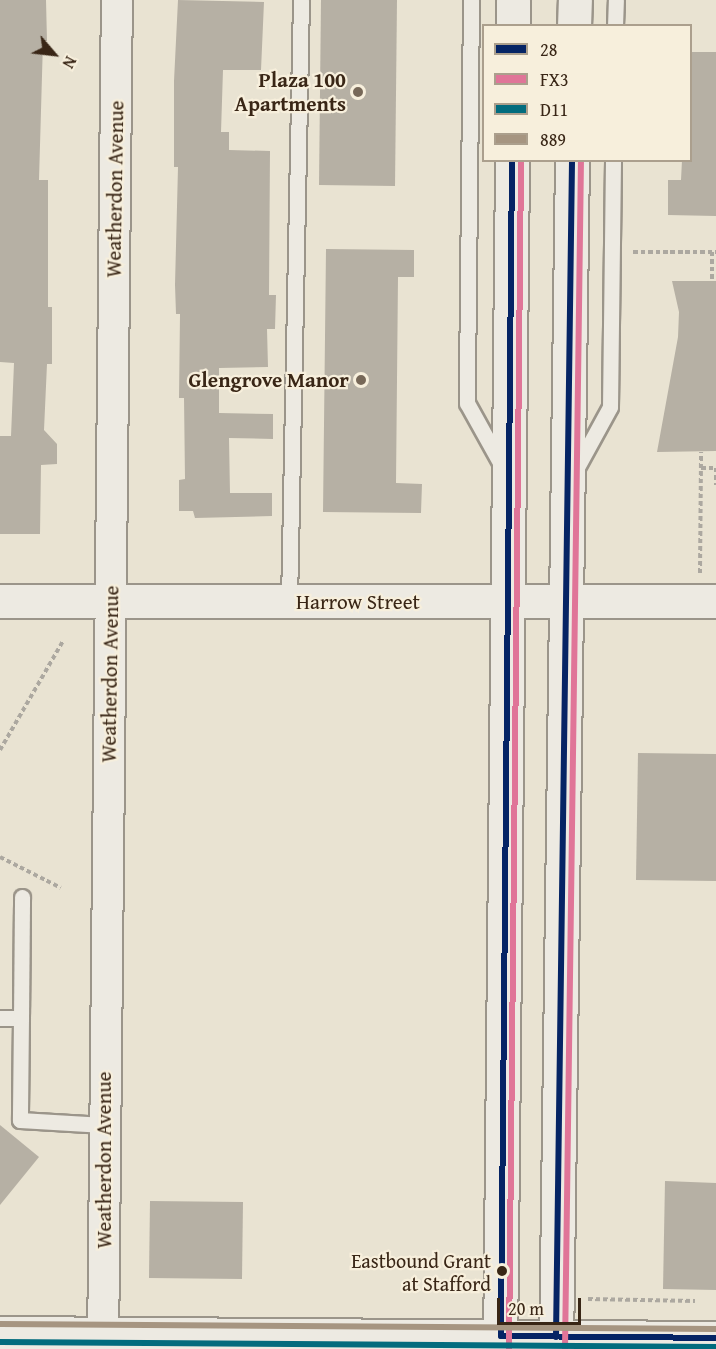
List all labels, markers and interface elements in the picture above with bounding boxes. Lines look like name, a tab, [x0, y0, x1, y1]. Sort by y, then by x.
north arrow	[24, 24, 84, 84]
legend	[482, 24, 692, 162]
text: 28	[540, 36, 557, 63]
text: N	[57, 52, 83, 73]
text: FX3	[540, 66, 569, 93]
place label: Plaza 100 Apartments	[235, 67, 346, 117]
marker: Plaza 100 Apartments	[351, 85, 365, 99]
text: D11	[540, 96, 568, 123]
street label: Weatherdon Avenue	[101, 100, 129, 278]
text: 889	[540, 126, 566, 153]
place label: Glengrove Manor	[189, 367, 349, 393]
marker: Glengrove Manor	[354, 373, 368, 387]
street label: Weatherdon Avenue	[96, 585, 124, 763]
street label: Harrow Street	[296, 589, 420, 615]
street label: Weatherdon Avenue	[91, 1071, 117, 1249]
place label: Eastbound Grant at Stafford	[351, 1248, 491, 1295]
marker: Eastbound Grant at Stafford	[496, 1265, 508, 1277]
scale bar	[500, 1286, 584, 1324]
text: 20 m	[508, 1295, 544, 1322]

